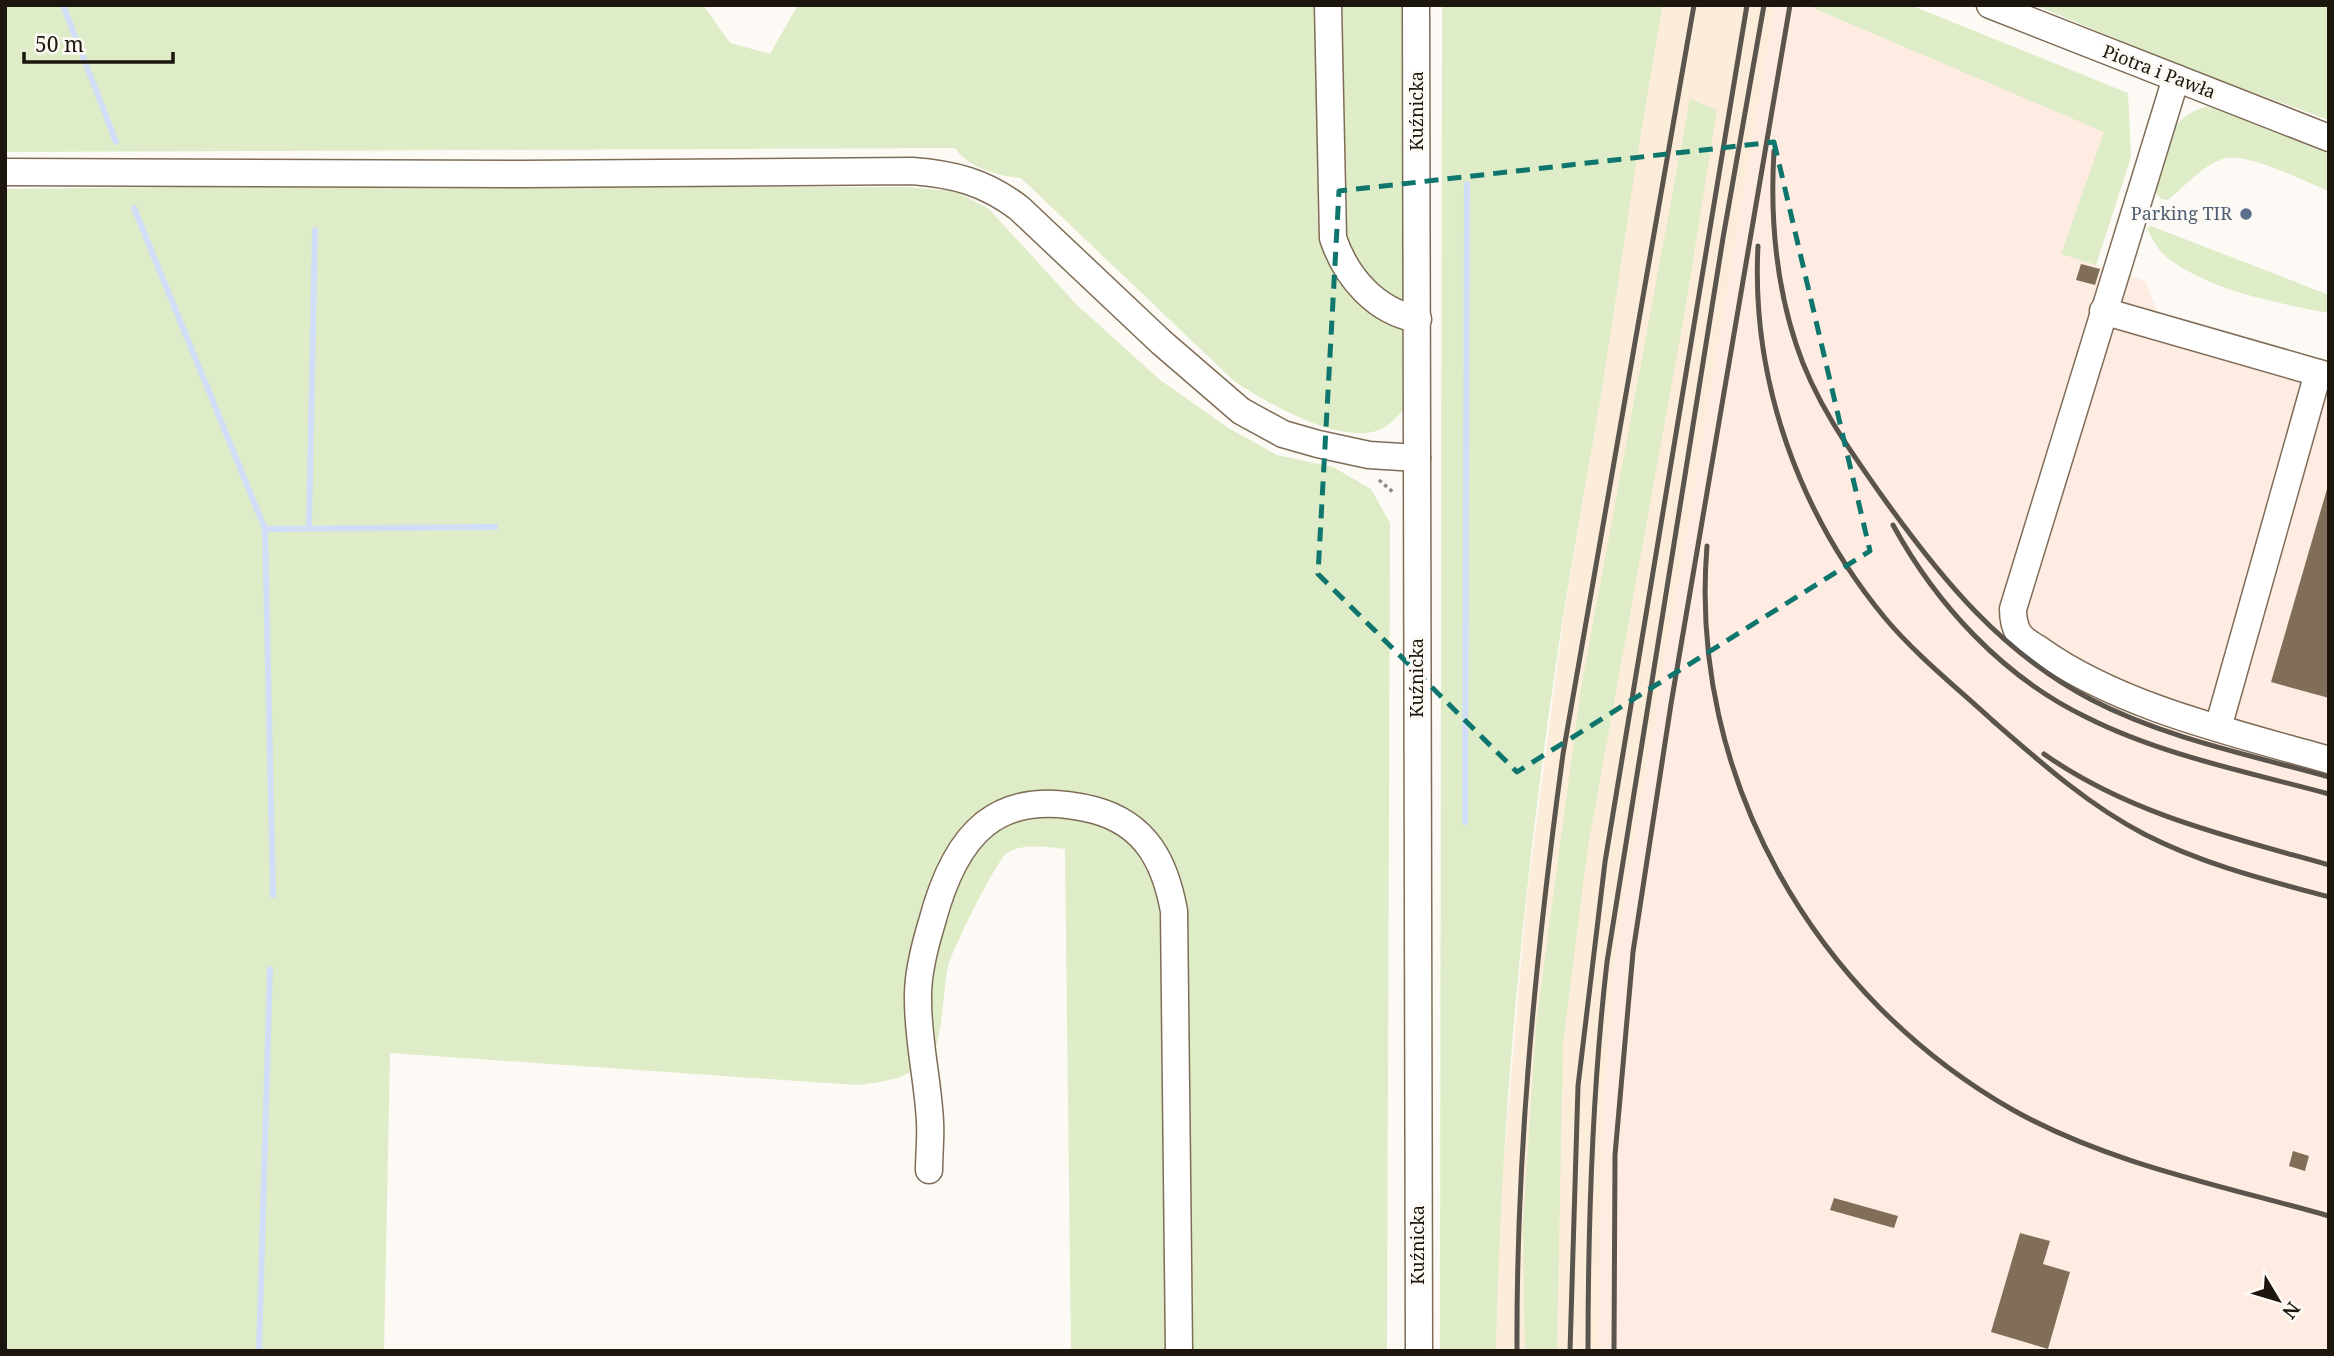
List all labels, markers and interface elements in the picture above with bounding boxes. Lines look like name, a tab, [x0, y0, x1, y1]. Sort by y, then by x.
scale bar	[24, 21, 173, 65]
text: 50 m	[35, 30, 84, 58]
street label: Piotra i Pawła	[2099, 39, 2219, 104]
street label: Kuźnicka	[1404, 71, 1428, 151]
place label: Parking TIR	[2131, 201, 2232, 225]
marker: Parking TIR	[2238, 206, 2254, 222]
street label: Kuźnicka	[1404, 638, 1428, 718]
street label: Kuźnicka	[1405, 1205, 1429, 1285]
north arrow	[2243, 1265, 2313, 1335]
text: N	[2277, 1297, 2306, 1324]

